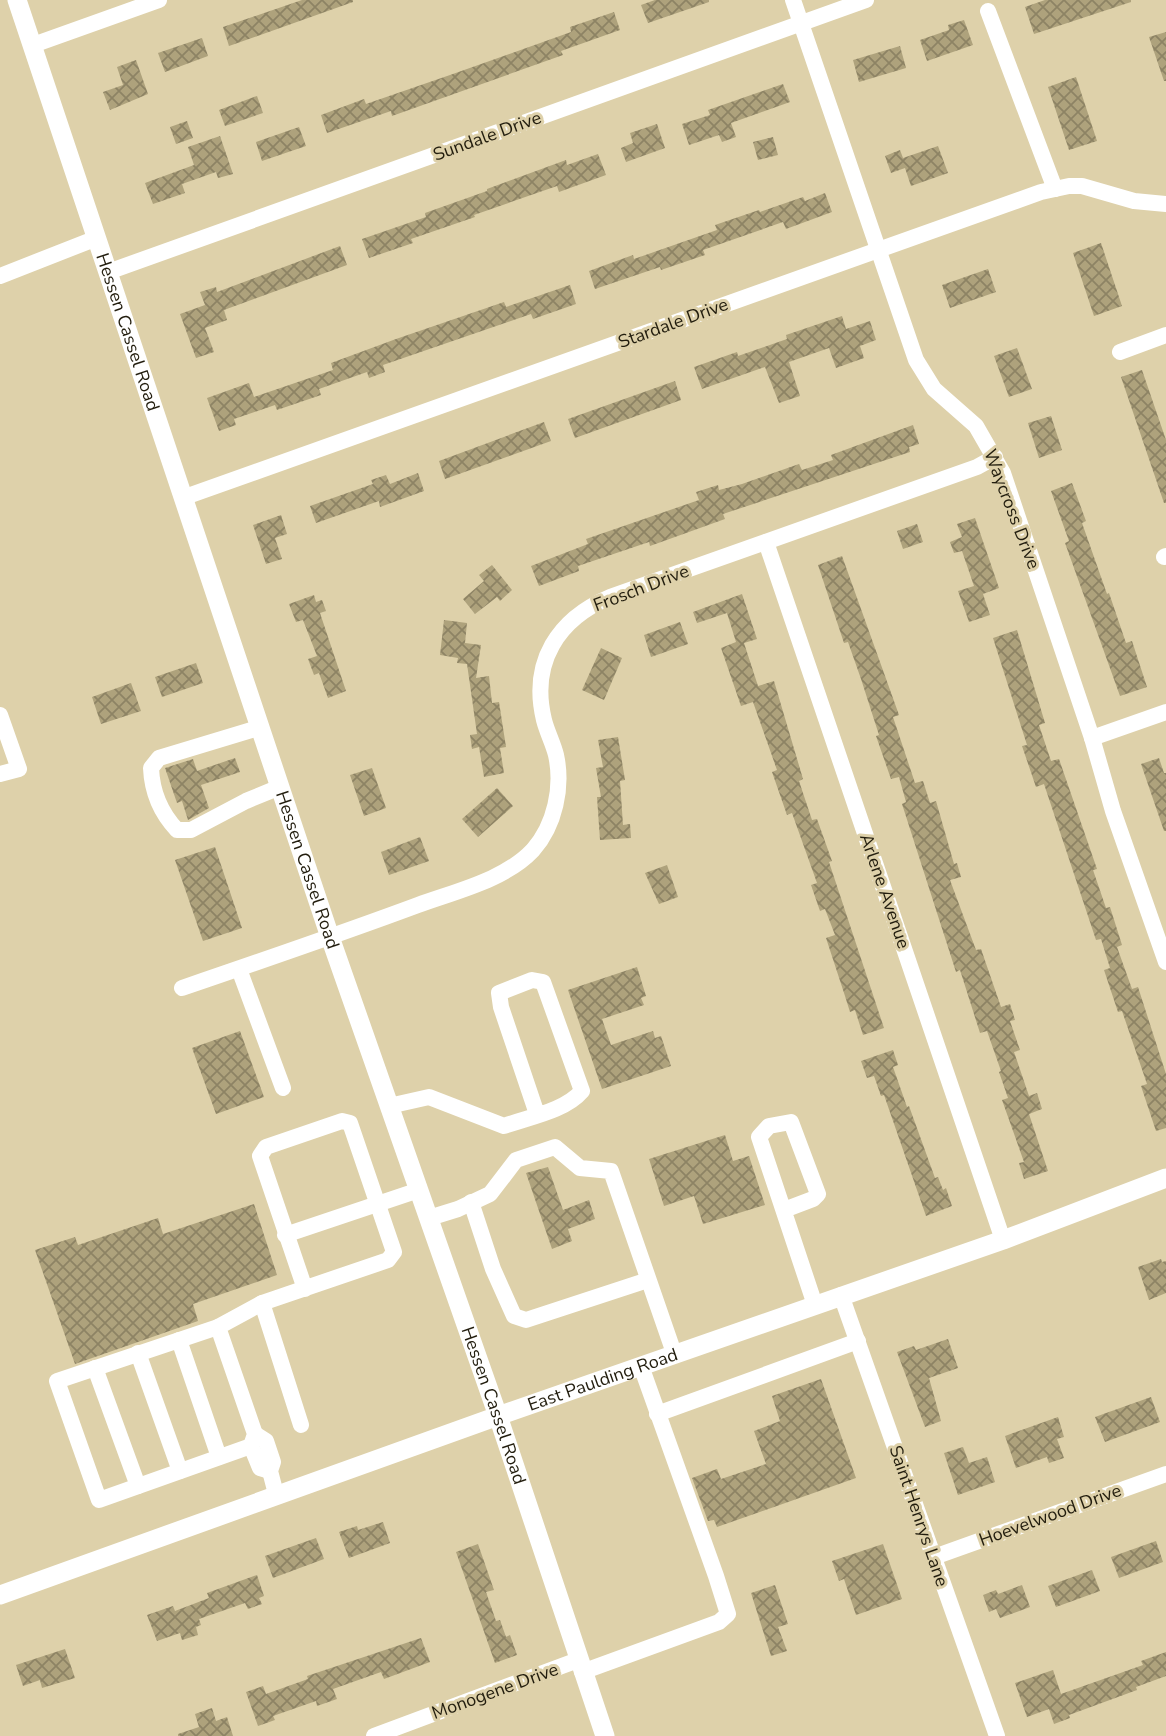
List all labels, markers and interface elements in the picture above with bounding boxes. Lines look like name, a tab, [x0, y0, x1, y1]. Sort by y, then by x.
street label: Sundale Drive	[430, 105, 544, 167]
street label: Hessen Cassel Road	[90, 250, 165, 414]
street label: Stardale Drive	[615, 292, 731, 354]
street label: Waycross Drive	[978, 446, 1046, 572]
street label: Frosch Drive	[590, 559, 692, 617]
street label: Hessen Cassel Road	[270, 788, 345, 952]
street label: Arlene Avenue	[854, 830, 916, 952]
street label: Hessen Cassel Road	[456, 1323, 532, 1487]
street label: East Paulding Road	[524, 1342, 681, 1417]
street label: Saint Henrys Lane	[884, 1442, 954, 1590]
street label: Hoevelwood Drive	[975, 1478, 1125, 1552]
street label: Monogene Drive	[428, 1657, 562, 1725]

